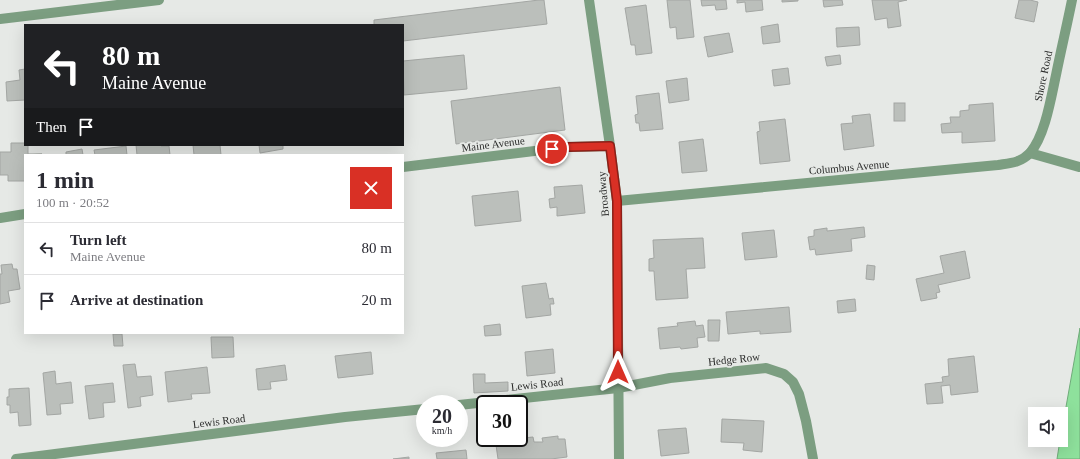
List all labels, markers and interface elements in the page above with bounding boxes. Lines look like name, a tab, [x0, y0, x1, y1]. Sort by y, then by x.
icon: left	[36, 40, 88, 92]
text: 80 m	[102, 40, 160, 71]
street label: Shore Road	[1032, 49, 1054, 103]
text: Maine Avenue	[102, 73, 206, 93]
icon: arrive	[75, 116, 97, 138]
text: Then	[36, 119, 67, 135]
pin	[535, 132, 569, 166]
street label: Maine Avenue	[461, 134, 525, 154]
icon: arrive	[541, 138, 563, 160]
street label: Columbus Avenue	[808, 157, 890, 176]
text: 1 min	[36, 167, 94, 193]
button: close	[350, 167, 392, 209]
street label: Broadway	[595, 170, 611, 217]
text: 100 m · 20:52	[36, 195, 109, 210]
text: Turn left	[70, 232, 127, 248]
icon: left	[36, 238, 58, 260]
text: 80 m	[362, 240, 392, 256]
text: Maine Avenue	[70, 249, 145, 264]
icon: arrive	[36, 290, 58, 312]
text: Arrive at destination	[70, 292, 203, 308]
text: 20 m	[362, 292, 392, 308]
street label: Hedge Row	[707, 350, 761, 368]
position arrow	[597, 351, 639, 393]
street label: Lewis Road	[510, 375, 564, 393]
speed limit sign: 30	[476, 395, 528, 447]
text: 20	[432, 405, 452, 427]
map controls	[1028, 407, 1068, 447]
button: sound	[1028, 407, 1068, 447]
street label: Lewis Road	[192, 412, 246, 430]
text: km/h	[432, 425, 452, 436]

